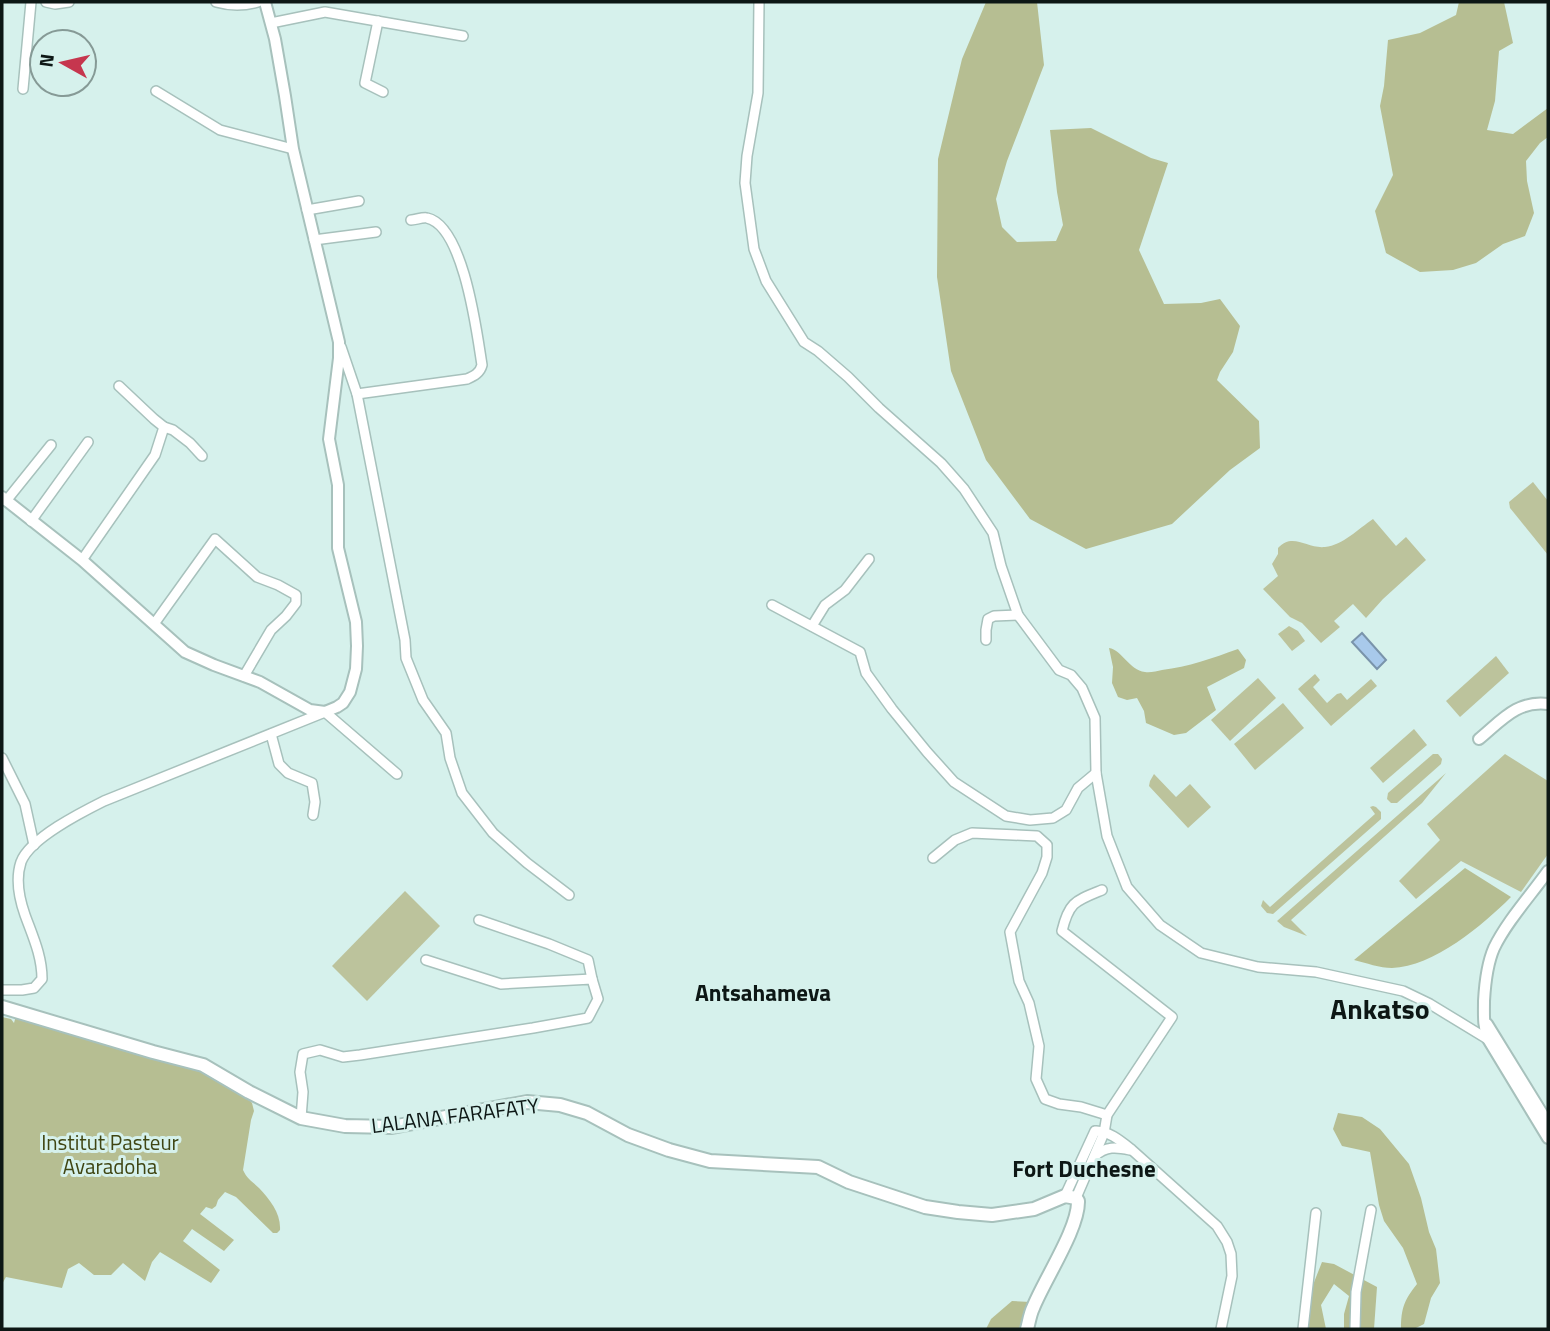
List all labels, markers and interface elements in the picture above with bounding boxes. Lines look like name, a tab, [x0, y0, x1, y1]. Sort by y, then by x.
north arrow	[28, 28, 98, 98]
text: N	[30, 52, 61, 69]
district label: Antsahameva	[695, 975, 831, 1010]
district label: Ankatso	[1330, 987, 1430, 1030]
street label: LALANA FARAFATY	[369, 1089, 541, 1141]
park label: Institut Pasteur Avaradoha	[41, 1126, 179, 1182]
district label: Fort Duchesne	[1012, 1151, 1156, 1186]

